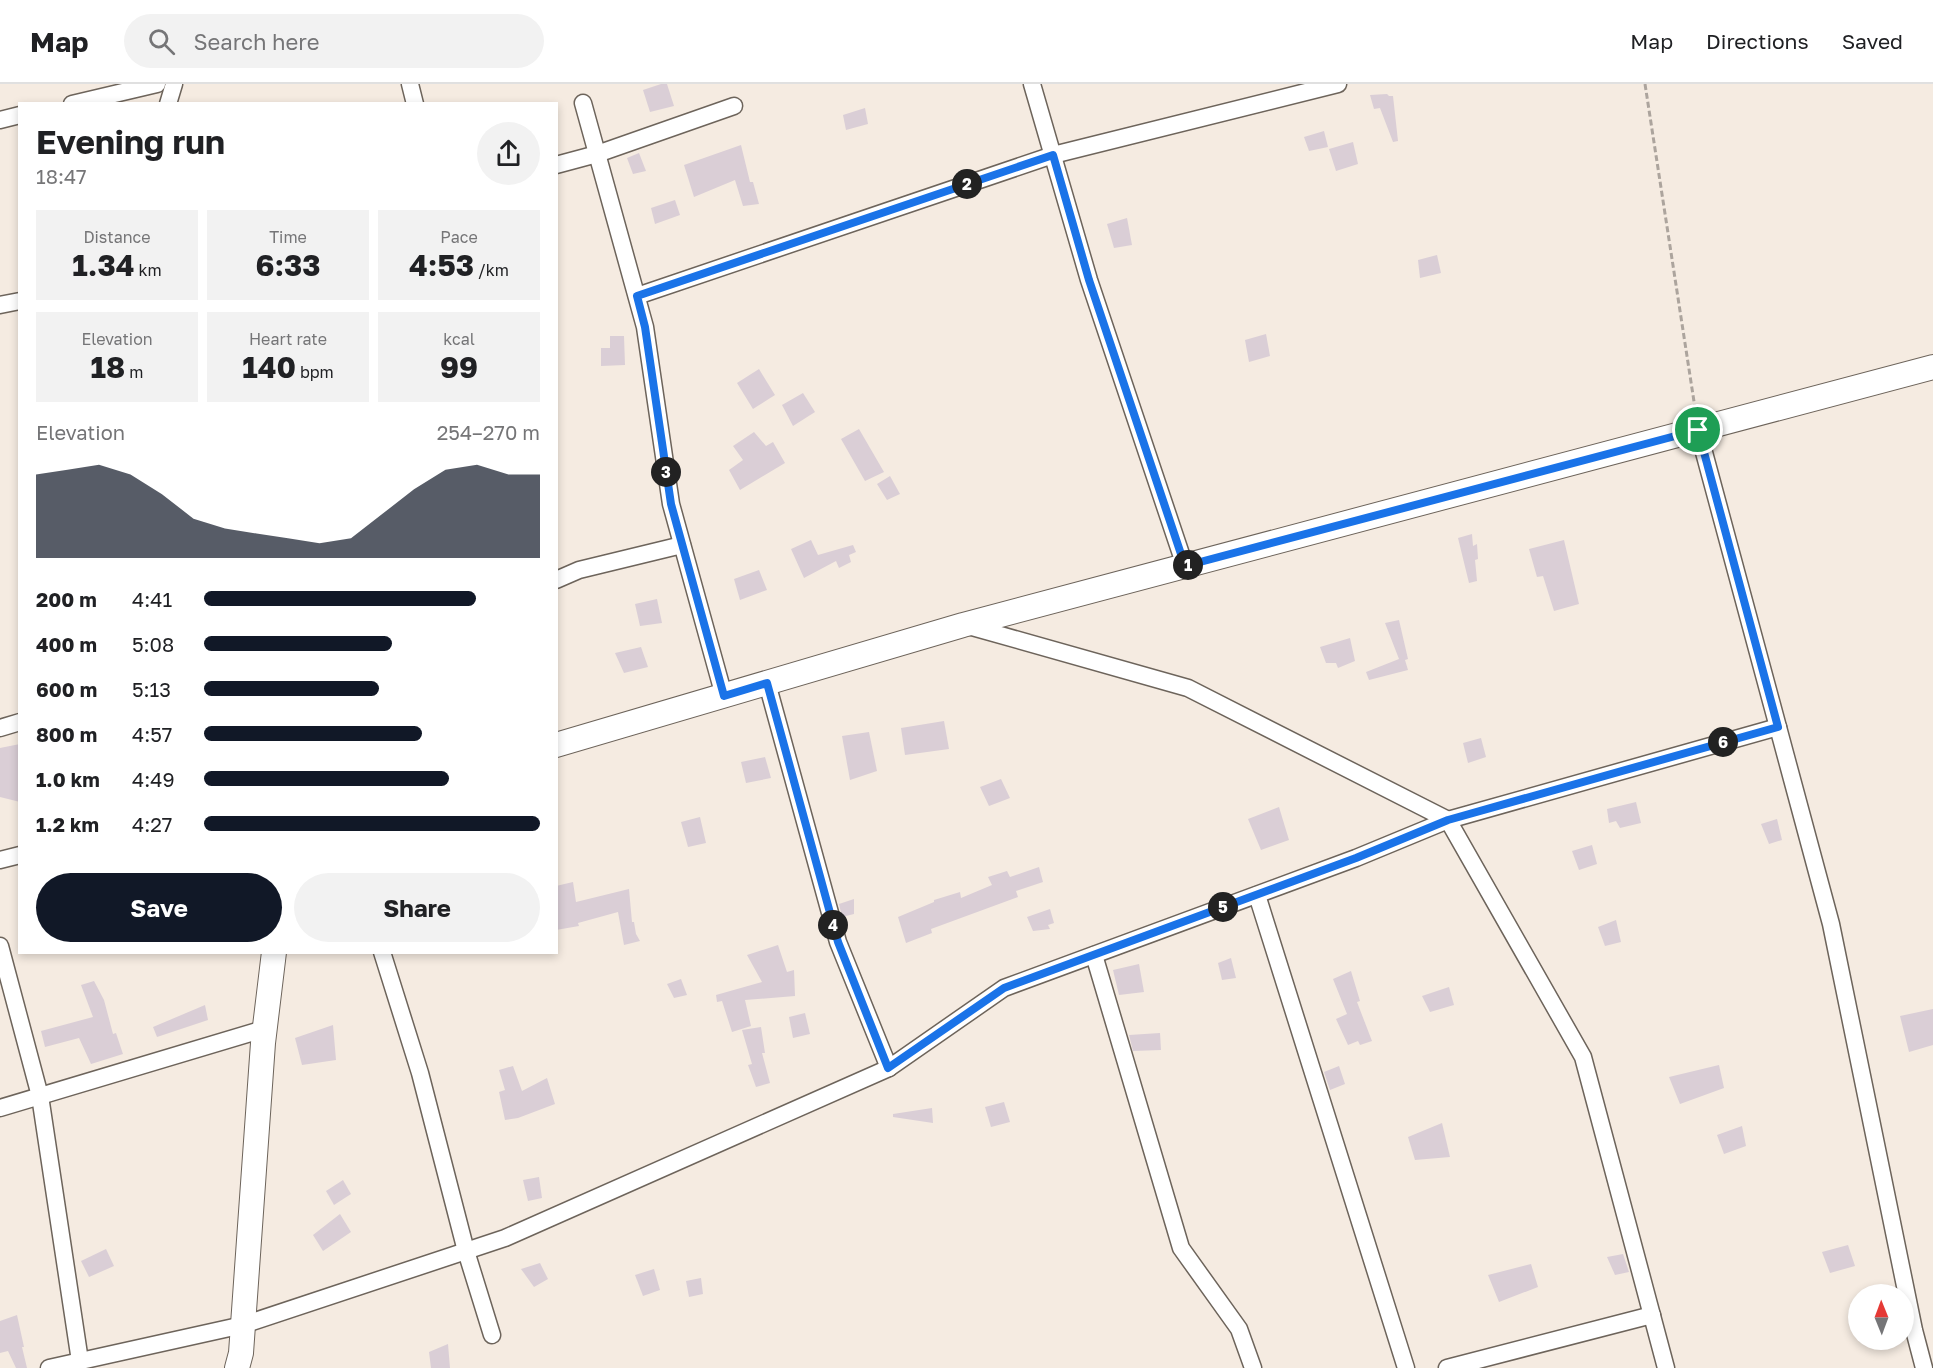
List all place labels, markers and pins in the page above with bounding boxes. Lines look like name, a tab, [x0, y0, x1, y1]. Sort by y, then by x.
pin: 2	[952, 169, 982, 199]
pin	[1672, 404, 1723, 455]
pin: 3	[651, 457, 681, 487]
pin: 1	[1173, 550, 1203, 580]
pin: 6	[1708, 727, 1738, 757]
pin: 5	[1208, 892, 1238, 922]
pin: 4	[818, 910, 848, 940]

